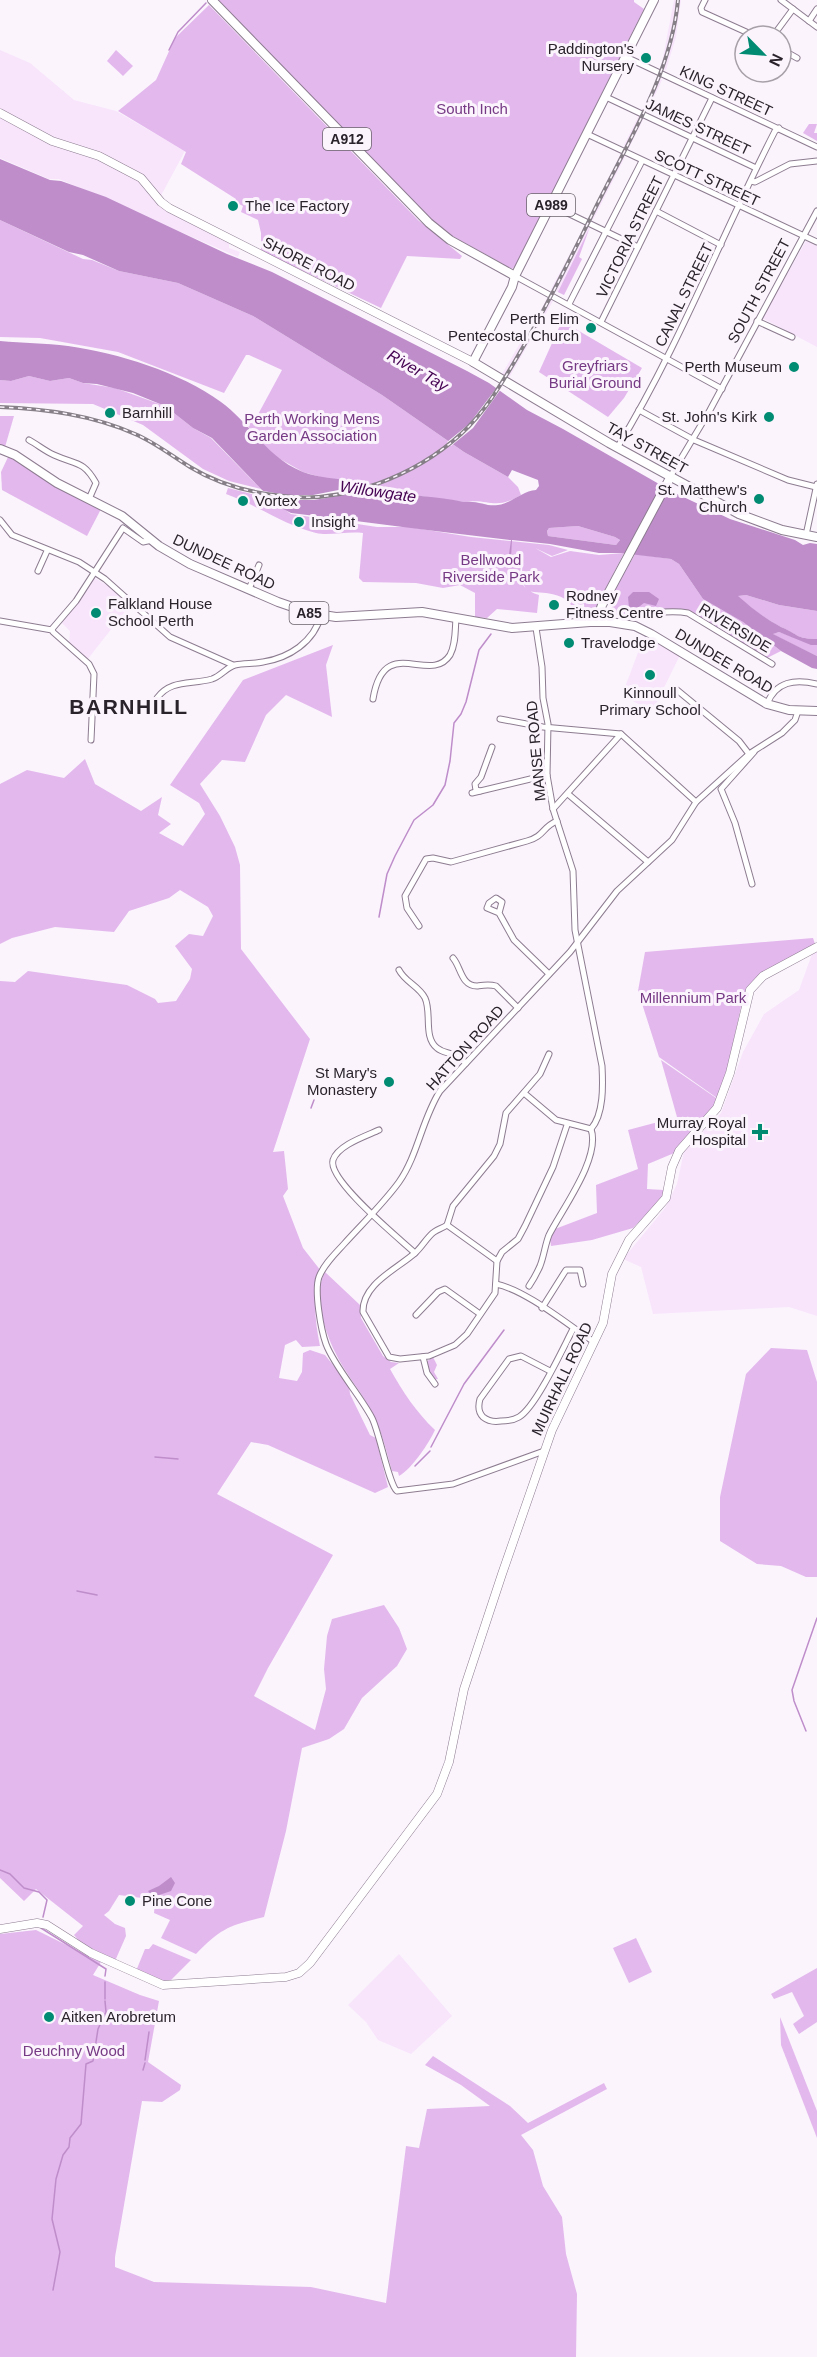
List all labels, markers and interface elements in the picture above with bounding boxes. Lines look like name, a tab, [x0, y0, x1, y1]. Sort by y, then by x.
north arrow	[733, 24, 793, 84]
place label: Paddington's Nursery	[548, 40, 634, 74]
marker: Paddington's Nursery	[639, 51, 653, 65]
text: N	[766, 51, 786, 69]
street label: KING STREET	[677, 62, 775, 119]
street label: JAMES STREET	[643, 95, 753, 158]
park label: South Inch	[436, 100, 508, 117]
road number: A912	[323, 128, 371, 150]
street label: SCOTT STREET	[652, 146, 762, 209]
street label: VICTORIA STREET	[593, 173, 666, 300]
road number: A989	[527, 194, 575, 216]
place label: The Ice Factory	[245, 197, 350, 214]
marker: The Ice Factory	[226, 199, 240, 213]
street label: SHORE ROAD	[260, 233, 358, 294]
street label: SOUTH STREET	[724, 236, 793, 346]
street label: CANAL STREET	[651, 240, 716, 349]
place label: Perth Elim Pentecostal Church	[448, 310, 579, 344]
marker: Perth Elim Pentecostal Church	[584, 321, 598, 335]
water label: River Tay	[384, 346, 452, 395]
park label: Greyfriars Burial Ground	[549, 357, 641, 391]
place label: Perth Museum	[684, 358, 782, 375]
marker: Perth Museum	[787, 360, 801, 374]
place label: Barnhill	[122, 404, 172, 421]
marker: Barnhill	[103, 406, 117, 420]
place label: St. John's Kirk	[662, 408, 757, 425]
park label: Perth Working Mens Garden Association	[244, 410, 380, 444]
marker: St. John's Kirk	[762, 410, 776, 424]
street label: TAY STREET	[604, 418, 691, 477]
water label: Willowgate	[339, 478, 417, 505]
place label: St. Matthew's Church	[657, 481, 747, 515]
place label: Vortex	[255, 492, 298, 509]
marker: St. Matthew's Church	[752, 492, 766, 506]
marker: Vortex	[236, 494, 250, 508]
place label: Insight	[311, 513, 356, 530]
marker: Insight	[292, 515, 306, 529]
street label: DUNDEE ROAD	[170, 530, 278, 593]
park label: Bellwood Riverside Park	[442, 551, 540, 585]
place label: Rodney Fitness Centre	[566, 587, 664, 621]
place label: Falkland House School Perth	[108, 595, 212, 629]
marker: Rodney Fitness Centre	[547, 598, 561, 612]
street label: RIVERSIDE	[696, 599, 774, 656]
road number: A85	[290, 602, 328, 624]
marker: Falkland House School Perth	[89, 606, 103, 620]
street label: DUNDEE ROAD	[672, 625, 776, 696]
place label: Travelodge	[581, 634, 656, 651]
marker: Travelodge	[562, 636, 576, 650]
marker: Kinnoull Primary School	[643, 668, 657, 682]
place label: Kinnoull Primary School	[599, 684, 701, 718]
district label: BARNHILL	[69, 695, 189, 718]
street label: MANSE ROAD	[523, 700, 548, 802]
park label: Millennium Park	[640, 989, 747, 1006]
street label: HATTON ROAD	[422, 1002, 507, 1093]
place label: St Mary's Monastery	[307, 1064, 377, 1098]
marker: St Mary's Monastery	[382, 1075, 396, 1089]
place label: Murray Royal Hospital	[657, 1114, 746, 1148]
marker: Murray Royal Hospital	[751, 1123, 769, 1141]
street label: MUIRHALL ROAD	[528, 1319, 595, 1438]
place label: Pine Cone	[142, 1892, 212, 1909]
marker: Pine Cone	[123, 1894, 137, 1908]
place label: Aitken Arobretum	[61, 2008, 176, 2025]
marker: Aitken Arobretum	[42, 2010, 56, 2024]
park label: Deuchny Wood	[23, 2042, 125, 2059]

